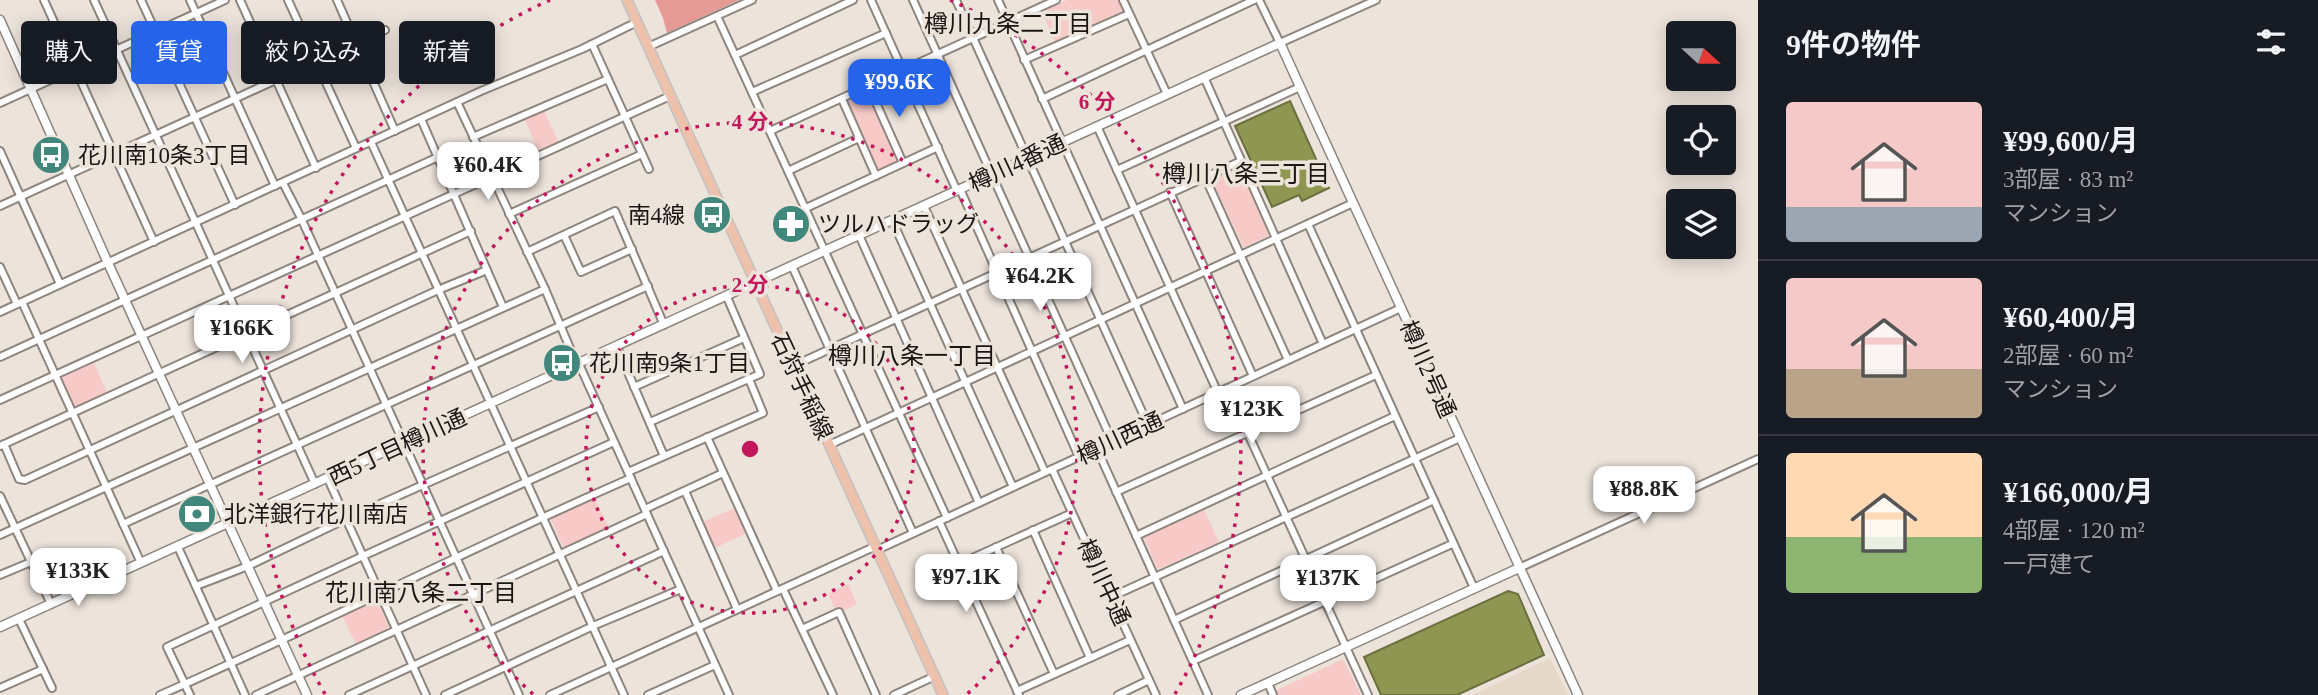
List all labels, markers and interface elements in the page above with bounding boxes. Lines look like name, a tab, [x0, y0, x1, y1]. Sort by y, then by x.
district label: 樽川九条二丁目	[924, 11, 1092, 37]
chip: 購入	[21, 21, 117, 84]
chip: 賃貸	[131, 21, 227, 84]
chip: 絞り込み	[241, 21, 385, 84]
chip: 新着	[399, 21, 495, 84]
north arrow	[1666, 21, 1736, 91]
map controls	[1666, 21, 1736, 259]
icon: filters	[2252, 23, 2290, 61]
text: 9件の物件	[1786, 28, 1921, 61]
pin: ¥99.6K	[842, 60, 956, 119]
text: ¥99.6K	[864, 69, 934, 94]
text: 6 分	[1079, 90, 1115, 114]
button: locate	[1666, 105, 1736, 175]
text: 4 分	[732, 110, 768, 134]
text: ¥99,600/月	[2003, 124, 2139, 157]
street label: 樽川4番通	[965, 130, 1069, 197]
icon: home	[1842, 130, 1926, 214]
bus stop icon: 花川南10条3丁目	[30, 134, 72, 176]
pin: ¥60.4K	[431, 142, 545, 202]
place label: 花川南10条3丁目	[78, 143, 251, 168]
text: ¥60.4K	[453, 152, 523, 177]
district label: 樽川八条三丁目	[1162, 161, 1330, 187]
text: 3部屋 · 83 m²	[2003, 167, 2133, 192]
button: layers	[1666, 189, 1736, 259]
bus stop icon: 南4線	[691, 194, 733, 236]
text: マンション	[2003, 201, 2118, 226]
place label: 南4線	[628, 203, 685, 228]
pharmacy icon: ツルハドラッグ	[770, 203, 812, 245]
place label: ツルハドラッグ	[818, 212, 979, 237]
pin: ¥64.2K	[983, 254, 1097, 313]
text: ¥64.2K	[1005, 263, 1075, 288]
text: 2 分	[732, 273, 768, 297]
text: ¥60,400/月	[2003, 300, 2139, 333]
pin: ¥166K	[193, 306, 291, 365]
icon: home	[1842, 306, 1926, 390]
text: ¥166K	[210, 315, 274, 340]
street label: 樽川2号通	[1395, 317, 1460, 422]
street label: 石狩手稲線	[766, 329, 837, 444]
bus stop icon: 花川南9条1丁目	[541, 342, 583, 384]
district label: 樽川八条一丁目	[828, 343, 996, 369]
text: 2部屋 · 60 m²	[2003, 343, 2133, 368]
place label: 花川南9条1丁目	[589, 351, 750, 376]
text: マンション	[2003, 377, 2118, 402]
pin: ¥123K	[1203, 386, 1301, 446]
text: ¥123K	[1220, 396, 1284, 421]
street label: 西5丁目樽川通	[324, 405, 470, 490]
street label: 樽川西通	[1073, 408, 1167, 469]
centre of rings	[738, 437, 762, 461]
pin: ¥88.8K	[1587, 466, 1701, 526]
text: ¥166,000/月	[2003, 475, 2154, 508]
text: ¥88.8K	[1609, 476, 1679, 501]
icon: home	[1842, 481, 1926, 565]
bank icon: 北洋銀行花川南店	[176, 493, 218, 535]
place label: 北洋銀行花川南店	[224, 502, 408, 527]
text: 4部屋 · 120 m²	[2003, 518, 2145, 543]
street label: 樽川中通	[1073, 535, 1134, 629]
pin: ¥133K	[29, 548, 127, 608]
text: 一戸建て	[2003, 552, 2095, 577]
pin: ¥97.1K	[909, 554, 1023, 614]
pin: ¥137K	[1279, 556, 1377, 615]
text: ¥133K	[46, 558, 110, 583]
text: ¥97.1K	[931, 564, 1001, 589]
text: ¥137K	[1296, 565, 1360, 590]
district label: 花川南八条二丁目	[325, 580, 517, 606]

